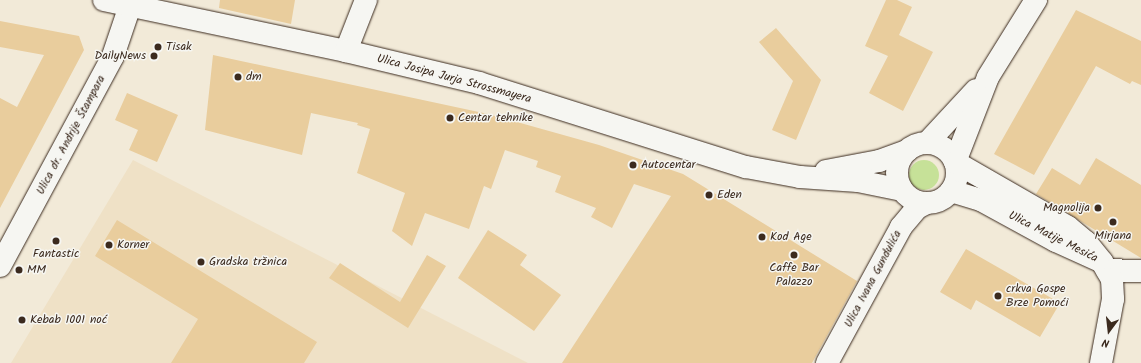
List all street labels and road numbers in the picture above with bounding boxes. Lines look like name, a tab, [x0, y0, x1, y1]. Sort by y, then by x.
street label: Ulica Josipa Jurja Strossmayera	[375, 51, 533, 107]
street label: Ulica dr. Andrije Štampara	[33, 73, 109, 197]
street label: Ulica Matije Mesića	[1006, 208, 1100, 266]
street label: Ulica Ivana Gundulića	[841, 228, 905, 330]

